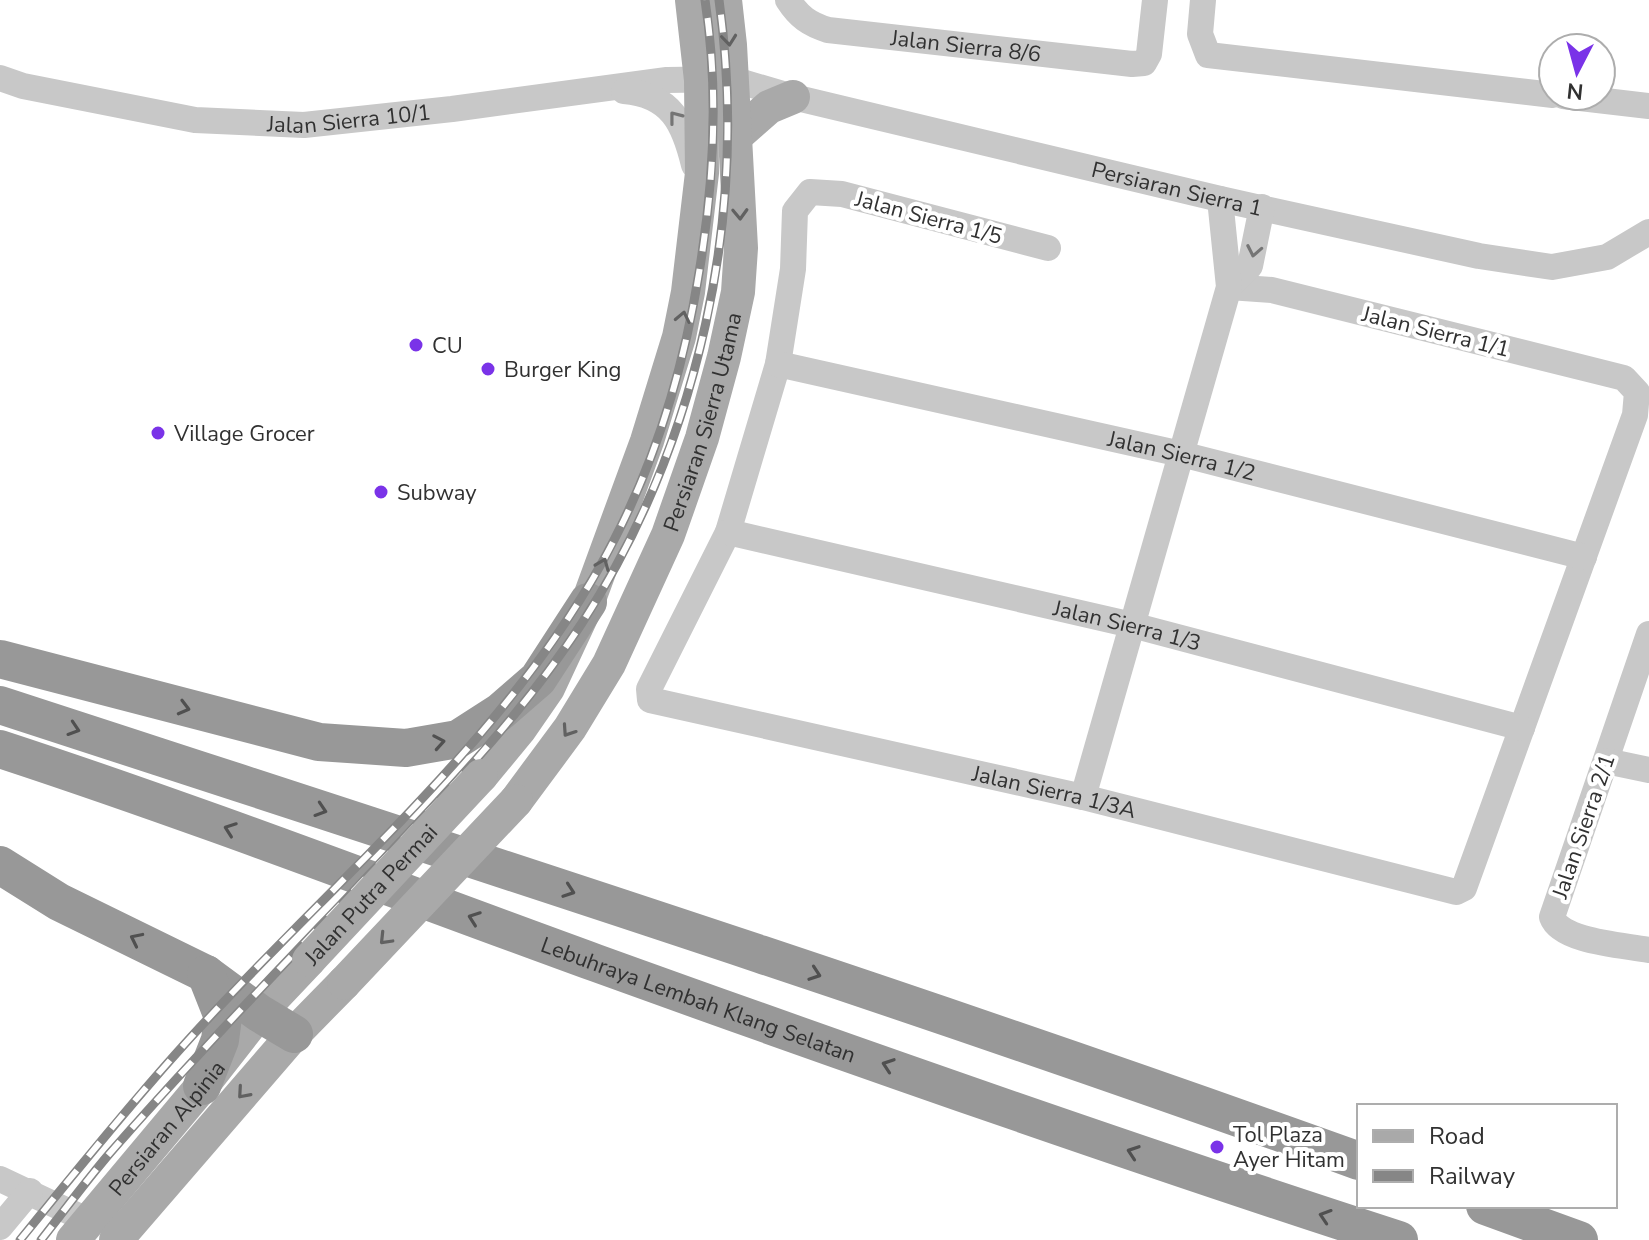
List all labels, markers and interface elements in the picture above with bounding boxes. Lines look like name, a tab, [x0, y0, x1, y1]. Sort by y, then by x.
street label: Jalan Sierra 8/6	[888, 23, 1043, 70]
north arrow	[1537, 32, 1617, 112]
one-way arrow	[721, 34, 738, 47]
text: N	[1565, 75, 1585, 107]
street label: Jalan Sierra 10/1	[265, 97, 432, 141]
one-way arrow	[670, 112, 684, 127]
street label: Persiaran Sierra 1	[1088, 155, 1265, 224]
street label: Jalan Sierra 1/5	[851, 184, 1006, 252]
one-way arrow	[731, 208, 748, 221]
one-way arrow	[1246, 244, 1263, 258]
street label: Jalan Sierra 1/1	[1358, 299, 1513, 365]
street label: Persiaran Sierra Utama	[656, 310, 749, 536]
one-way arrow	[674, 311, 691, 324]
place label: CU	[432, 331, 463, 361]
marker: CU	[407, 336, 425, 354]
place label: Burger King	[504, 355, 621, 385]
marker: Burger King	[479, 360, 497, 378]
place label: Village Grocer	[173, 419, 315, 449]
marker: Village Grocer	[149, 424, 167, 442]
street label: Jalan Sierra 1/2	[1104, 424, 1259, 488]
place label: Subway	[397, 478, 477, 508]
marker: Subway	[372, 483, 390, 501]
one-way arrow	[593, 558, 610, 572]
street label: Jalan Sierra 1/3	[1049, 593, 1204, 659]
one-way arrow	[176, 698, 190, 715]
one-way arrow	[66, 720, 80, 736]
one-way arrow	[563, 722, 578, 736]
one-way arrow	[432, 735, 446, 752]
street label: Jalan Sierra 2/1	[1545, 750, 1623, 904]
street label: Jalan Sierra 1/3A	[968, 758, 1139, 826]
one-way arrow	[314, 800, 328, 816]
street label: Jalan Putra Permai	[297, 818, 445, 973]
one-way arrow	[224, 822, 238, 839]
one-way arrow	[561, 881, 575, 897]
one-way arrow	[468, 912, 482, 928]
one-way arrow	[380, 930, 395, 944]
street label: Lebuhraya Lembah Klang Selatan	[537, 930, 860, 1071]
one-way arrow	[129, 934, 144, 949]
one-way arrow	[807, 964, 821, 980]
street label: Persiaran Alpinia	[102, 1055, 232, 1203]
one-way arrow	[882, 1059, 896, 1075]
one-way arrow	[238, 1084, 253, 1099]
legend	[1357, 1104, 1617, 1208]
place label: Tol Plaza Ayer Hitam	[1233, 1120, 1345, 1175]
text: Road	[1429, 1120, 1485, 1152]
marker: Tol Plaza Ayer Hitam	[1208, 1138, 1226, 1156]
one-way arrow	[1127, 1145, 1141, 1161]
text: Railway	[1429, 1160, 1516, 1192]
one-way arrow	[1319, 1209, 1332, 1225]

